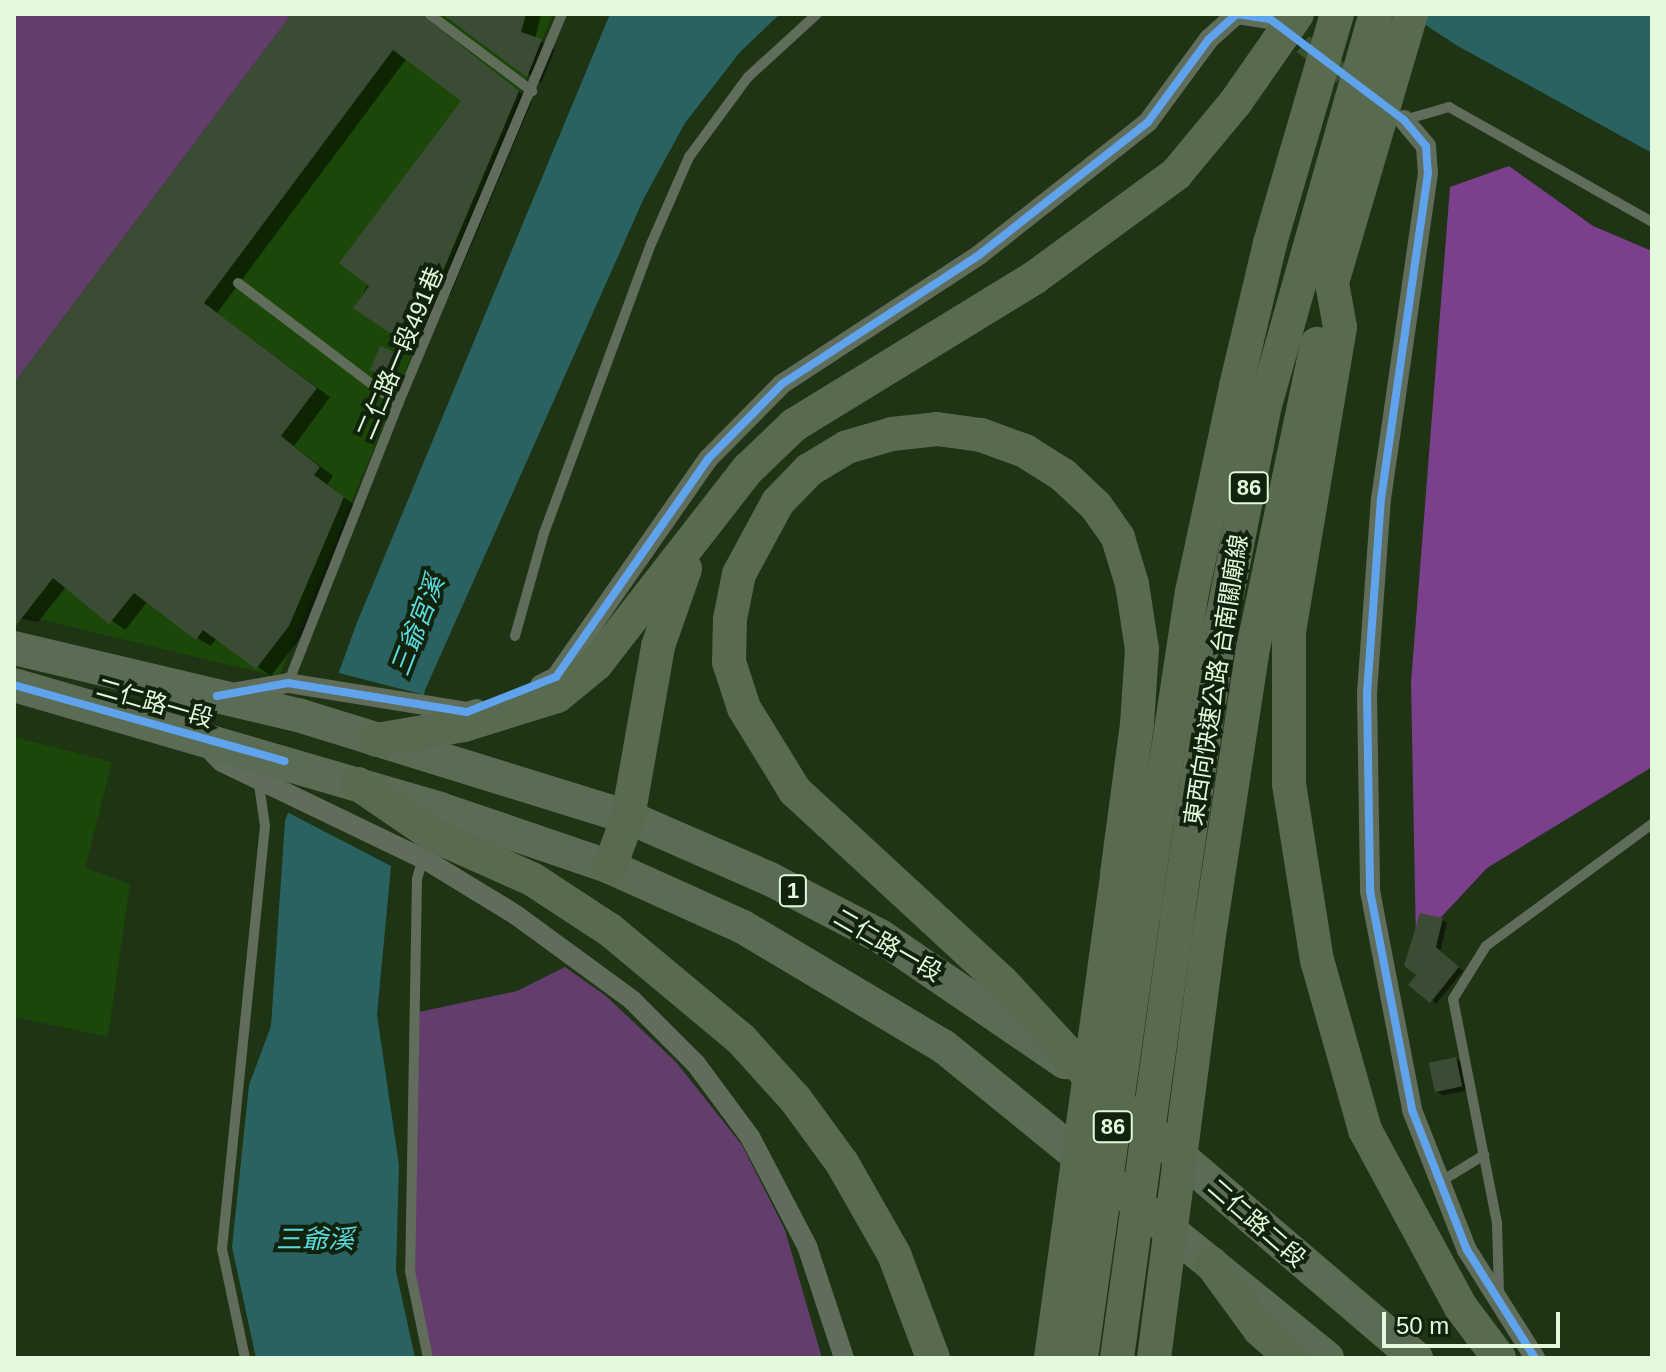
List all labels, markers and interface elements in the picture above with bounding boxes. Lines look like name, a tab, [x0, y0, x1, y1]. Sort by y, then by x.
street label: 二仁路一段491巷	[351, 263, 449, 443]
road number: 86	[1227, 470, 1271, 506]
street label: 東西向快速公路 台南關廟線	[1179, 532, 1253, 828]
water label: 三爺宮溪	[385, 572, 451, 680]
street label: 二仁路一段	[93, 673, 217, 733]
road number: 1	[777, 873, 809, 909]
street label: 二仁路一段	[829, 903, 947, 987]
road number: 86	[1091, 1109, 1135, 1145]
street label: 二仁路二段	[1202, 1173, 1312, 1273]
water label: 三爺溪	[276, 1224, 354, 1256]
scale bar	[1386, 1296, 1564, 1346]
text: 50 m	[1396, 1312, 1449, 1339]

